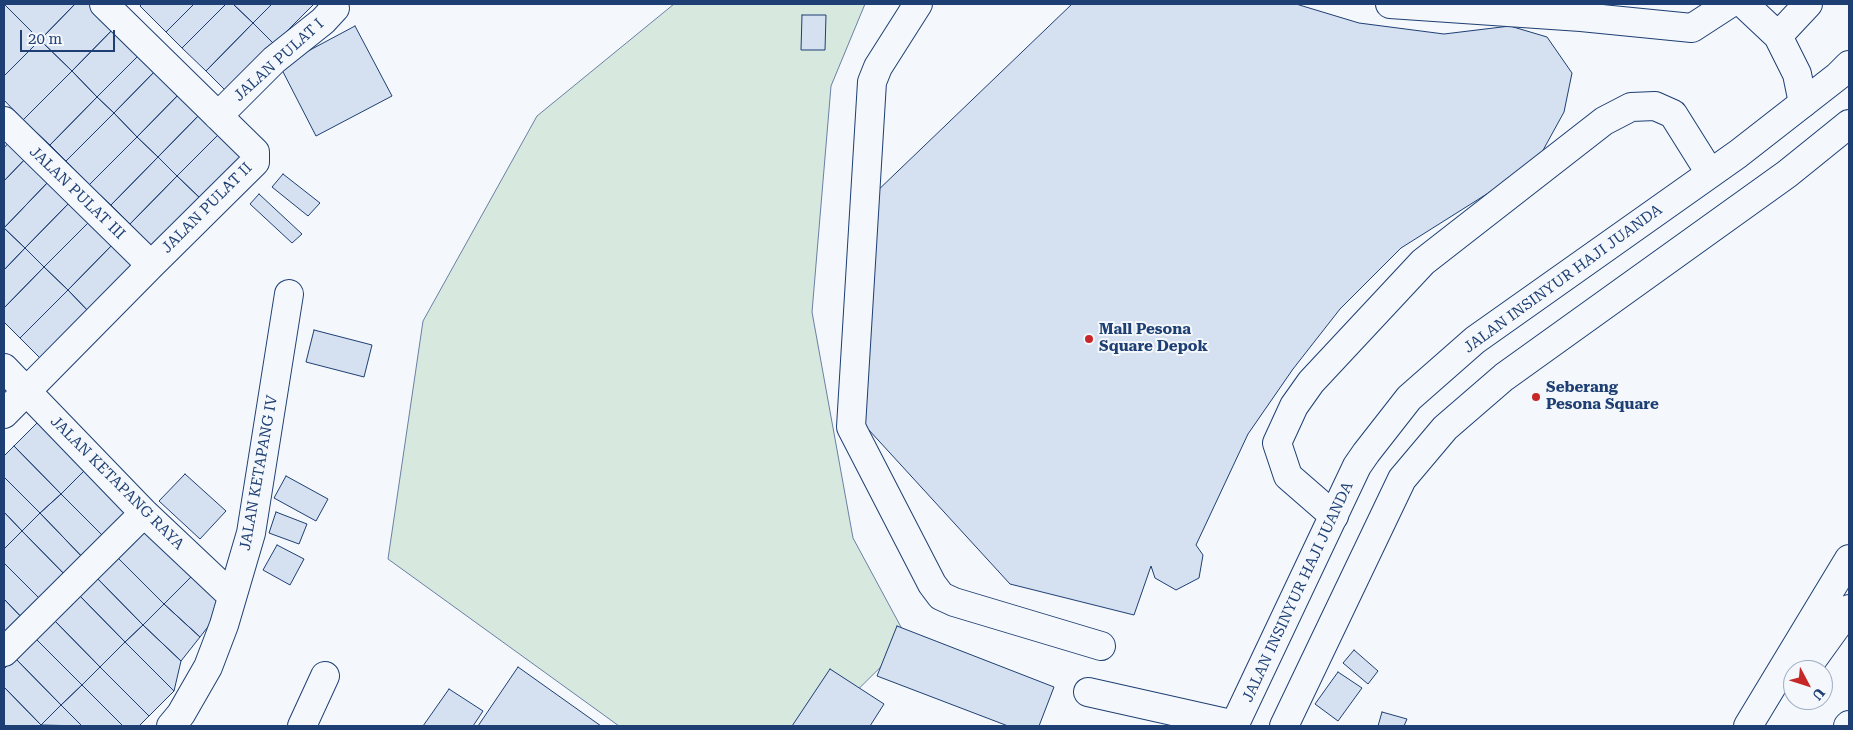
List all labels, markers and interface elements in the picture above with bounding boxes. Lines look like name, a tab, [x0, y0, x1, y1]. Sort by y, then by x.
street label: JALAN PULAT I	[230, 15, 328, 105]
scale bar	[22, 20, 118, 52]
text: 20 m	[28, 30, 62, 48]
street label: JALAN PULAT III	[25, 143, 129, 243]
street label: JALAN PULAT II	[158, 159, 256, 257]
street label: JALAN INSINYUR HAJI JUANDA	[1460, 201, 1666, 357]
place label: Mall Pesona Square Depok	[1099, 321, 1208, 356]
marker: Mall Pesona Square Depok	[1083, 333, 1095, 345]
place label: Seberang Pesona Square	[1546, 379, 1659, 414]
marker: Seberang Pesona Square	[1530, 391, 1542, 403]
street label: JALAN KETAPANG IV	[236, 394, 282, 552]
street label: JALAN KETAPANG RAYA	[46, 412, 188, 554]
street label: JALAN INSINYUR HAJI JUANDA	[1239, 479, 1357, 705]
north arrow	[1783, 660, 1833, 710]
text: U	[1809, 685, 1828, 703]

